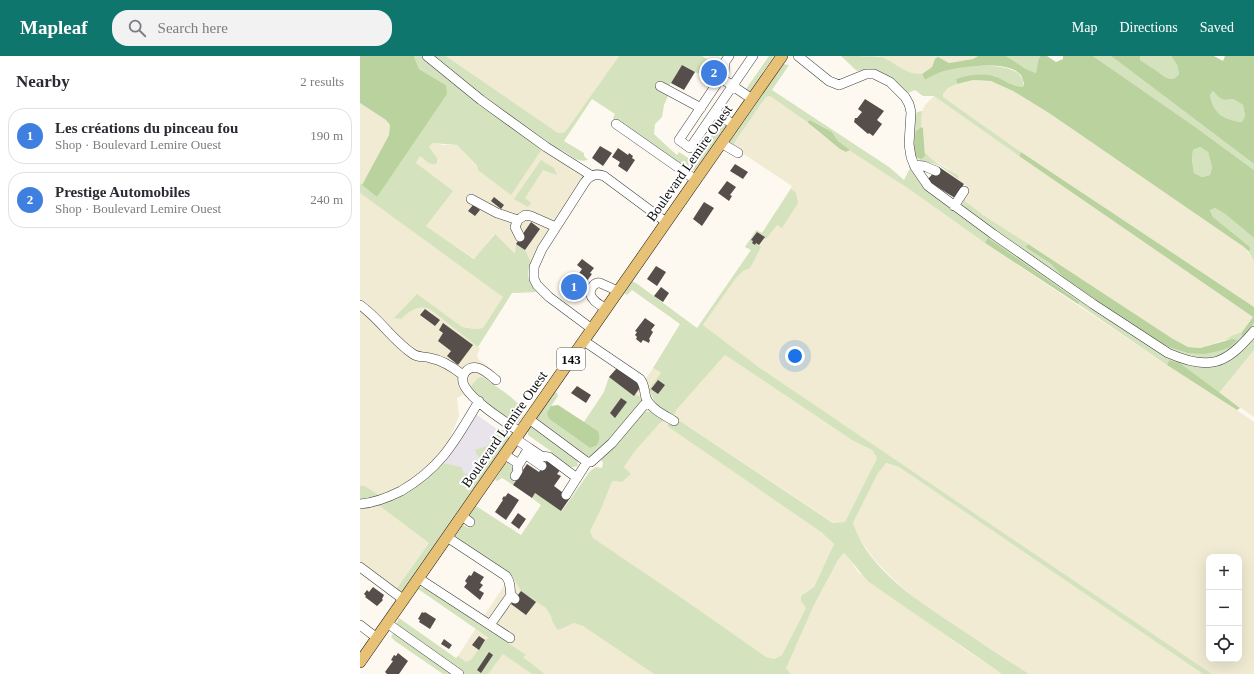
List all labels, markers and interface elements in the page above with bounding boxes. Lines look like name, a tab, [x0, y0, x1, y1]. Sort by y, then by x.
search box	[112, 10, 392, 46]
text: Mapleaf	[20, 17, 88, 38]
icon: search	[126, 17, 148, 39]
text: Search here	[158, 20, 228, 36]
text: Map	[1072, 20, 1097, 35]
text: Directions	[1119, 20, 1178, 35]
text: Saved	[1200, 20, 1234, 35]
pin: 2	[701, 58, 727, 88]
text: Nearby	[16, 72, 70, 91]
text: 2 results	[300, 74, 344, 89]
street label: Boulevard Lemire Ouest	[644, 102, 735, 224]
text: Les créations du pinceau fou	[55, 120, 238, 136]
text: 1	[27, 128, 33, 143]
text: 190 m	[310, 128, 343, 143]
text: Shop · Boulevard Lemire Ouest	[55, 137, 221, 152]
text: Prestige Automobiles	[55, 184, 190, 200]
text: 2	[27, 192, 33, 207]
text: 240 m	[310, 192, 343, 207]
text: Shop · Boulevard Lemire Ouest	[55, 201, 221, 216]
pin: 1	[561, 272, 587, 302]
your location	[785, 346, 805, 366]
road number: 143	[557, 348, 585, 370]
street label: Boulevard Lemire Ouest	[459, 368, 550, 490]
map controls	[1206, 554, 1242, 662]
button: +	[1206, 554, 1242, 590]
button: −	[1206, 590, 1242, 626]
button: locate	[1206, 626, 1242, 662]

